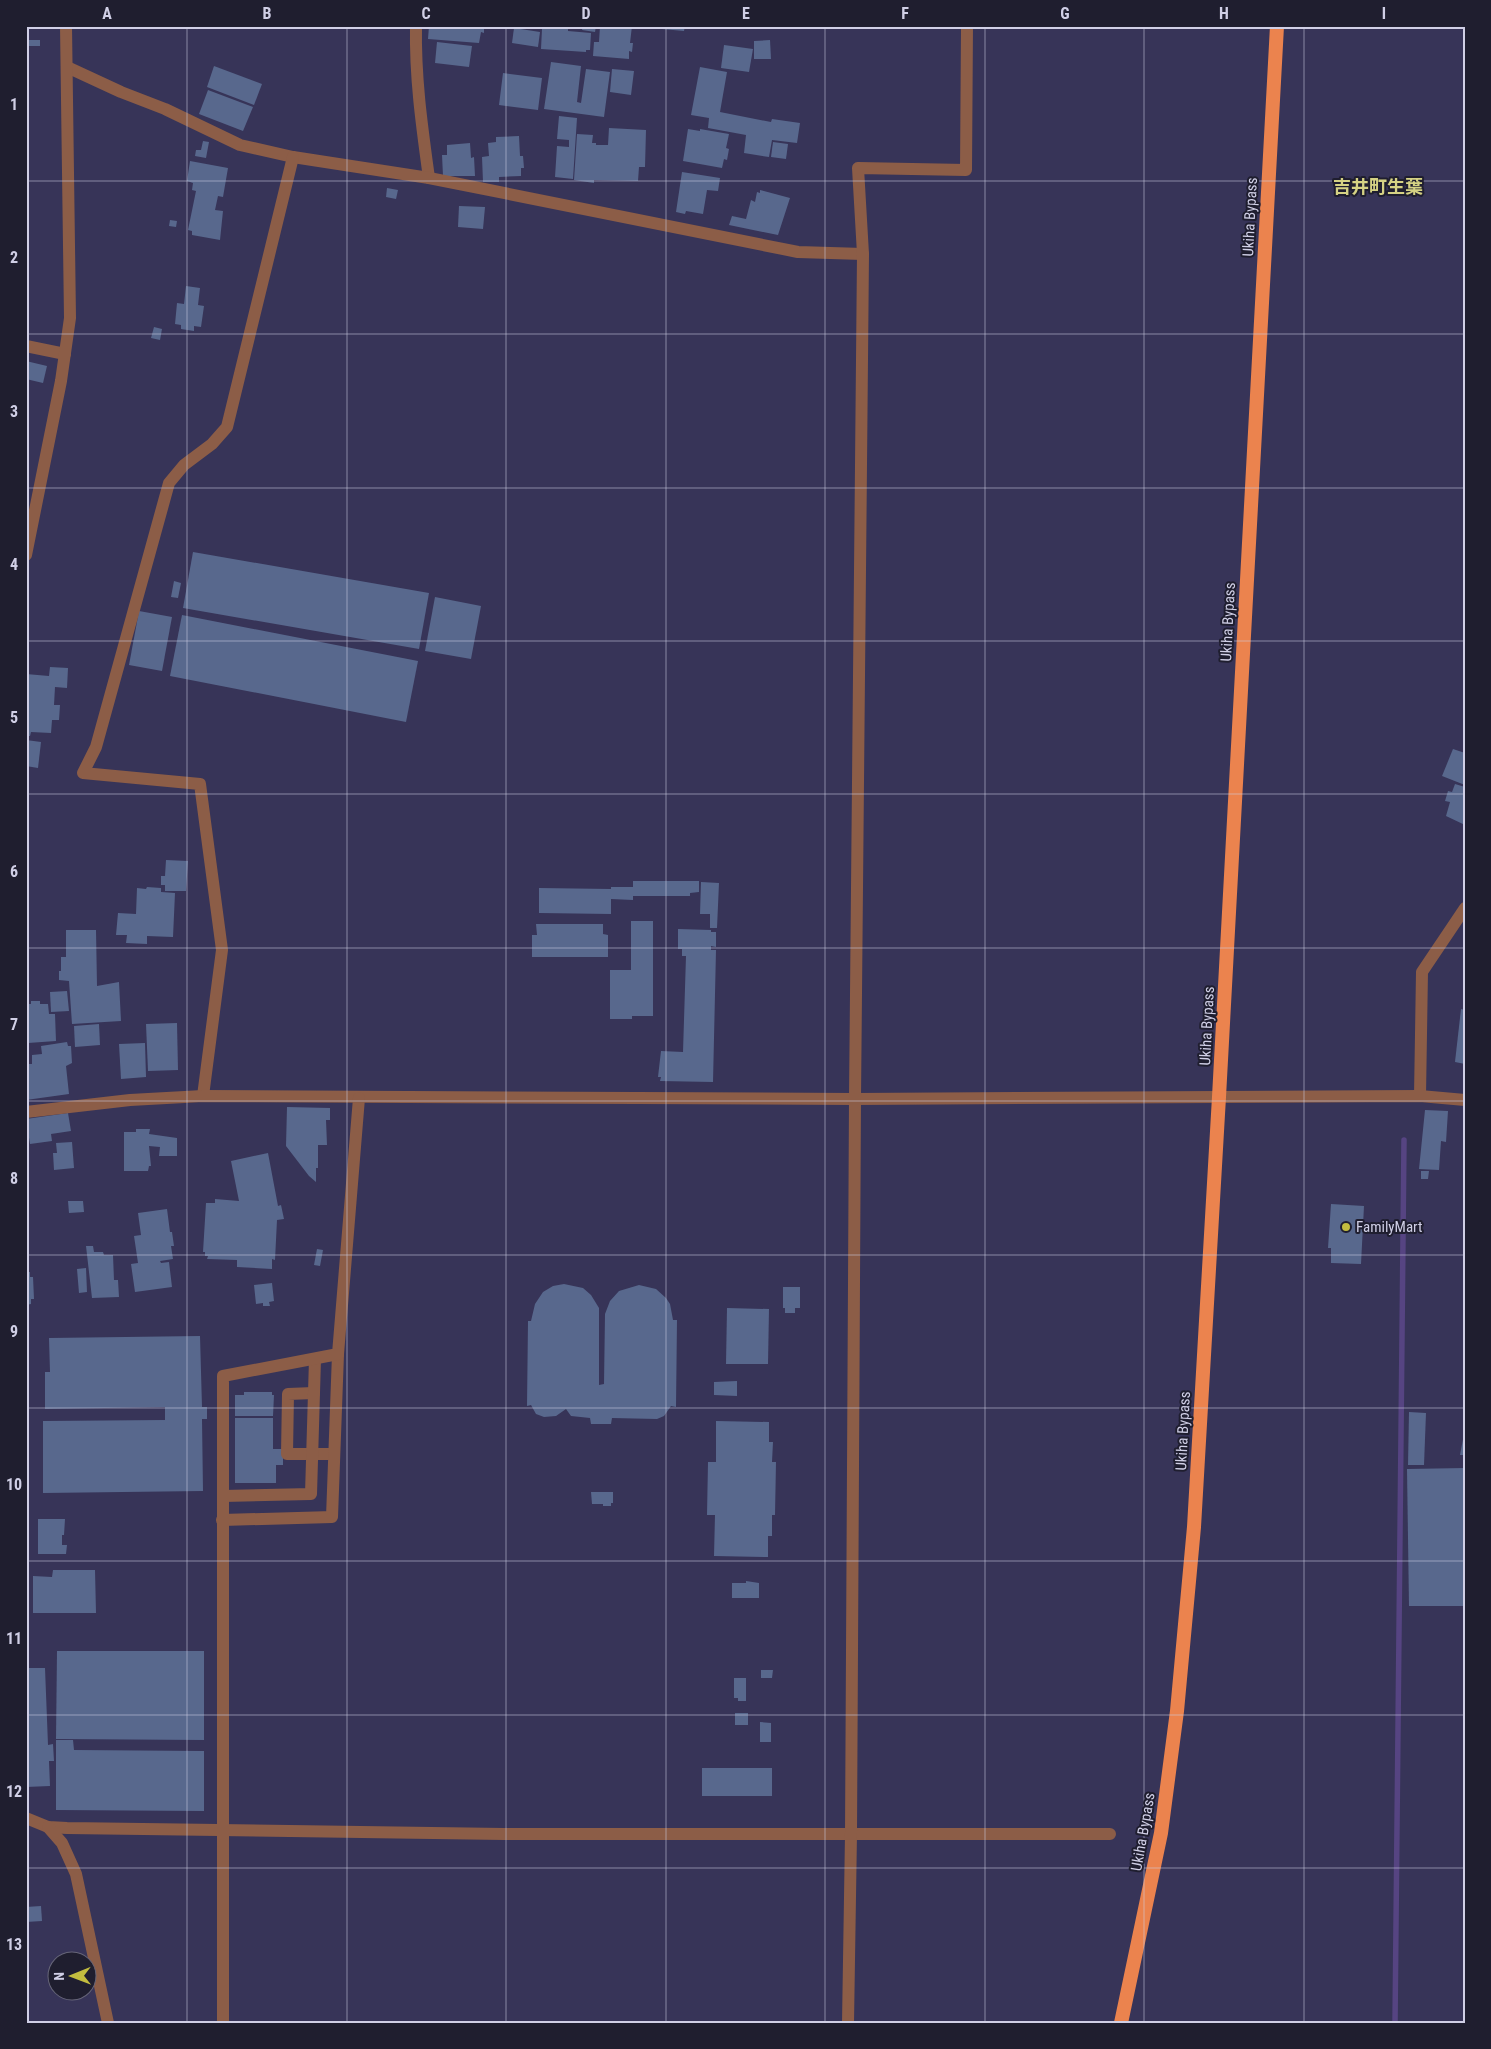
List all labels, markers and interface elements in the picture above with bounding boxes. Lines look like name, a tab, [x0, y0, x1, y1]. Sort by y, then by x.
text: A	[102, 4, 112, 23]
text: B	[263, 4, 272, 23]
text: C	[421, 4, 431, 23]
text: D	[581, 4, 591, 23]
text: E	[742, 4, 750, 23]
text: F	[901, 4, 909, 23]
text: G	[1060, 4, 1070, 23]
text: H	[1219, 4, 1229, 23]
text: I	[1382, 4, 1386, 23]
text: 1	[10, 95, 18, 114]
district label: 吉井町生葉	[1333, 176, 1423, 197]
street label: Ukiha Bypass	[1239, 177, 1261, 257]
text: 2	[10, 248, 18, 267]
text: 3	[10, 402, 18, 421]
text: 4	[10, 555, 18, 574]
street label: Ukiha Bypass	[1217, 582, 1239, 662]
text: 5	[10, 708, 18, 727]
text: 6	[10, 862, 18, 881]
street label: Ukiha Bypass	[1196, 986, 1218, 1066]
text: 7	[10, 1015, 18, 1034]
text: 8	[10, 1169, 18, 1188]
place label: FamilyMart	[1356, 1218, 1422, 1236]
marker: FamilyMart	[1340, 1221, 1352, 1233]
text: 9	[10, 1322, 18, 1341]
street label: Ukiha Bypass	[1172, 1391, 1194, 1471]
text: 10	[6, 1475, 22, 1494]
text: 11	[6, 1629, 22, 1648]
text: 12	[6, 1782, 22, 1801]
street label: Ukiha Bypass	[1127, 1791, 1159, 1873]
text: 13	[6, 1935, 22, 1954]
north arrow	[48, 1952, 98, 2002]
text: N	[51, 1972, 67, 1981]

